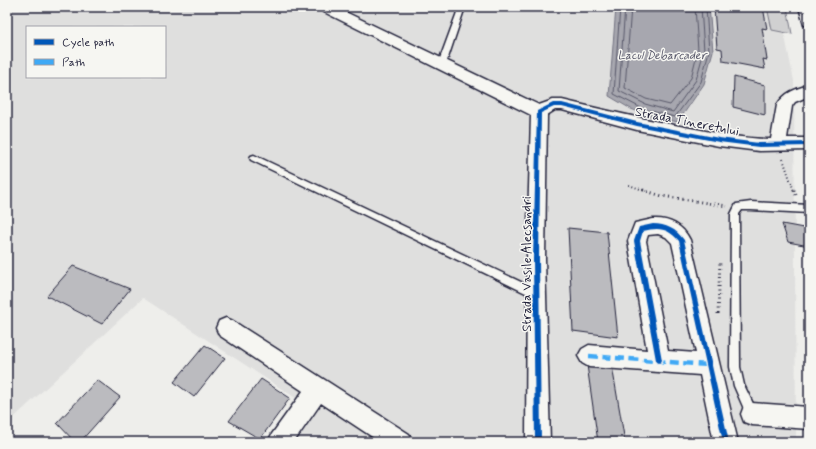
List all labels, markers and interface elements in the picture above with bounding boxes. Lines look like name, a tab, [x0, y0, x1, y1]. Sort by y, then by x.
legend	[26, 26, 166, 78]
text: Cycle path	[62, 35, 114, 51]
water label: Lacul Debarcader	[618, 48, 709, 64]
text: Path	[62, 55, 85, 71]
street label: Strada Tineretului	[634, 104, 740, 140]
street label: Strada Vasile Alecsandri	[519, 196, 536, 332]

